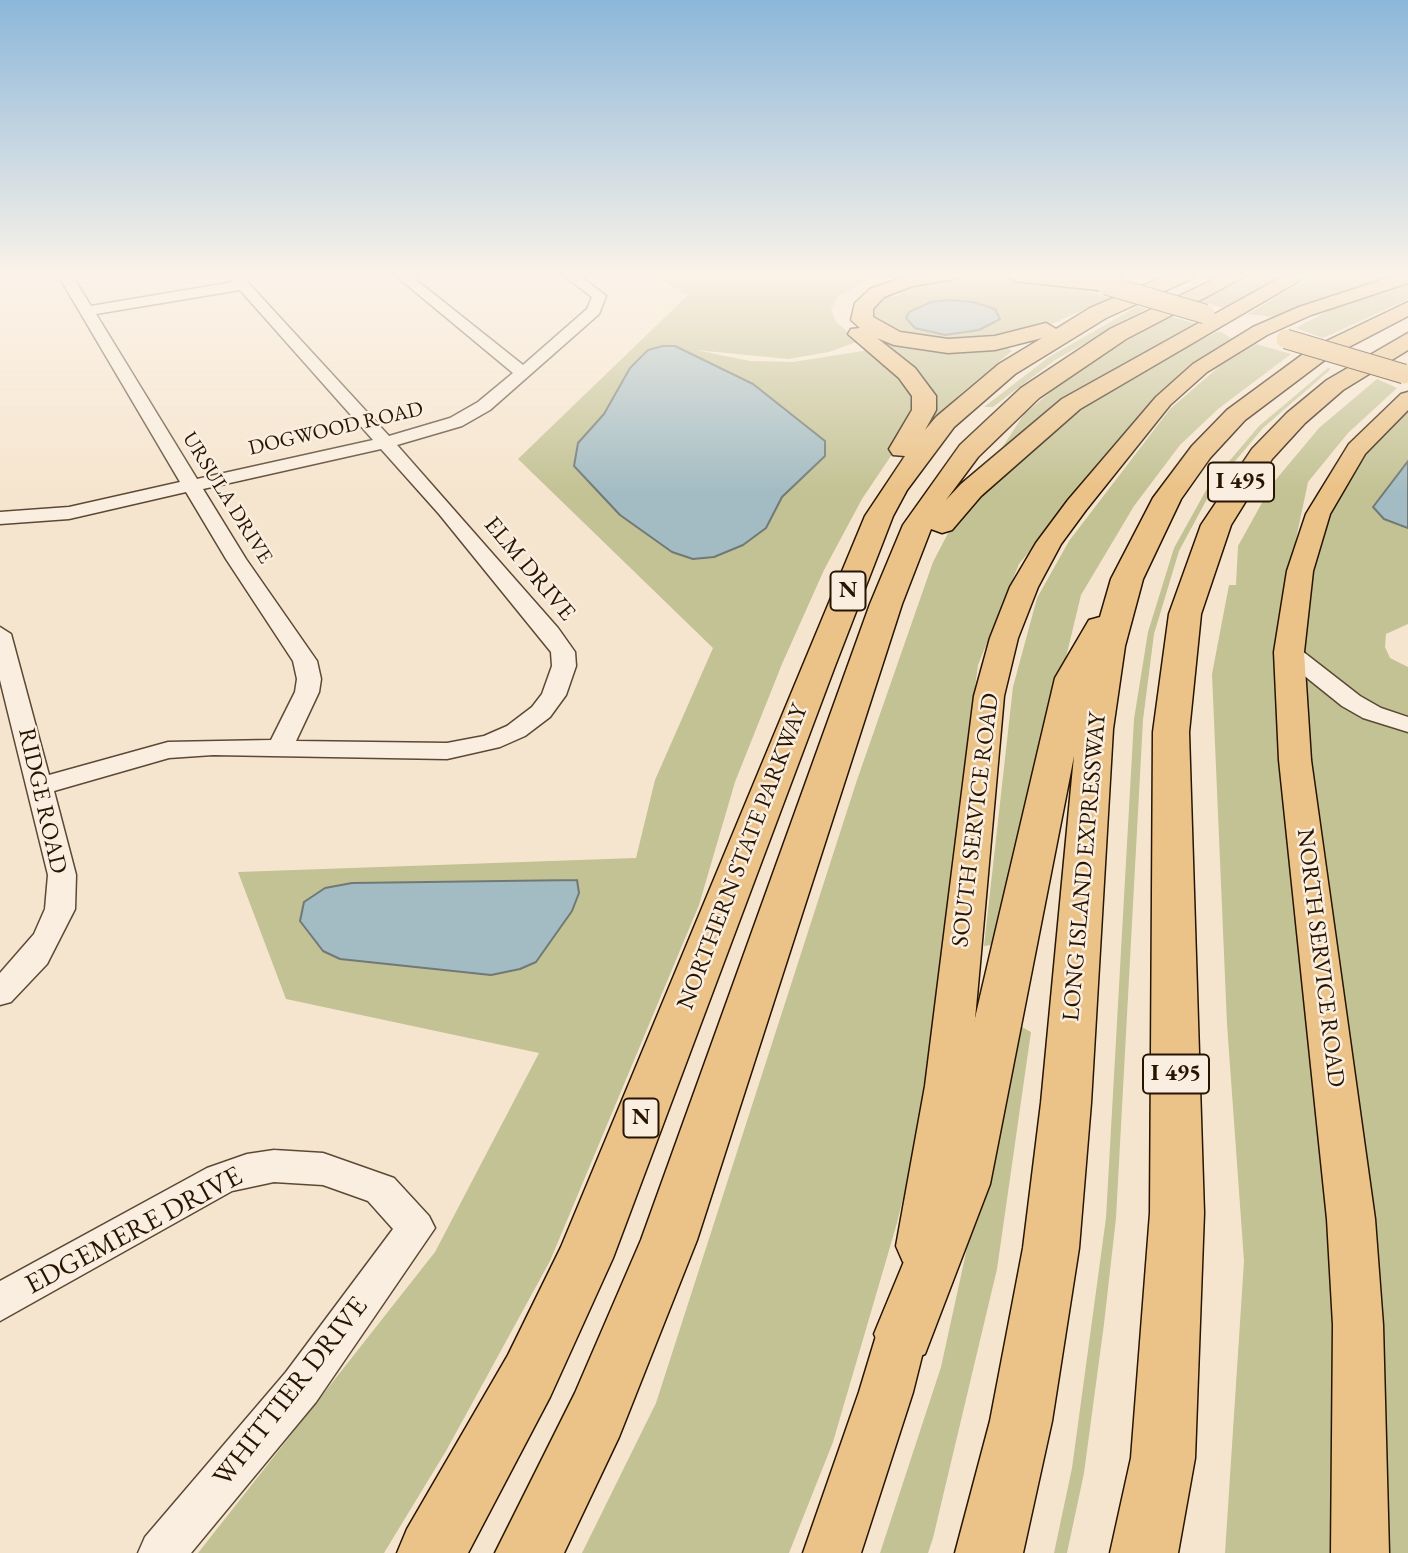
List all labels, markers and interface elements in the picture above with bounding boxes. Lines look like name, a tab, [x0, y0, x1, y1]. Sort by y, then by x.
street label: DOGWOOD ROAD	[246, 397, 426, 461]
street label: URSULA DRIVE	[176, 427, 278, 569]
road number: I 495	[1208, 462, 1274, 502]
street label: ELM DRIVE	[477, 511, 581, 627]
road number: N	[830, 572, 866, 610]
street label: SOUTH SERVICE ROAD	[946, 691, 1006, 949]
street label: NORTHERN STATE PARKWAY	[671, 700, 815, 1014]
street label: LONG ISLAND EXPRESSWAY	[1057, 711, 1113, 1023]
street label: RIDGE ROAD	[11, 725, 73, 877]
street label: NORTH SERVICE ROAD	[1290, 827, 1350, 1089]
road number: I 495	[1143, 1054, 1209, 1093]
road number: N	[624, 1098, 658, 1138]
street label: EDGEMERE DRIVE	[20, 1160, 248, 1302]
street label: WHITTIER DRIVE	[207, 1290, 375, 1494]

